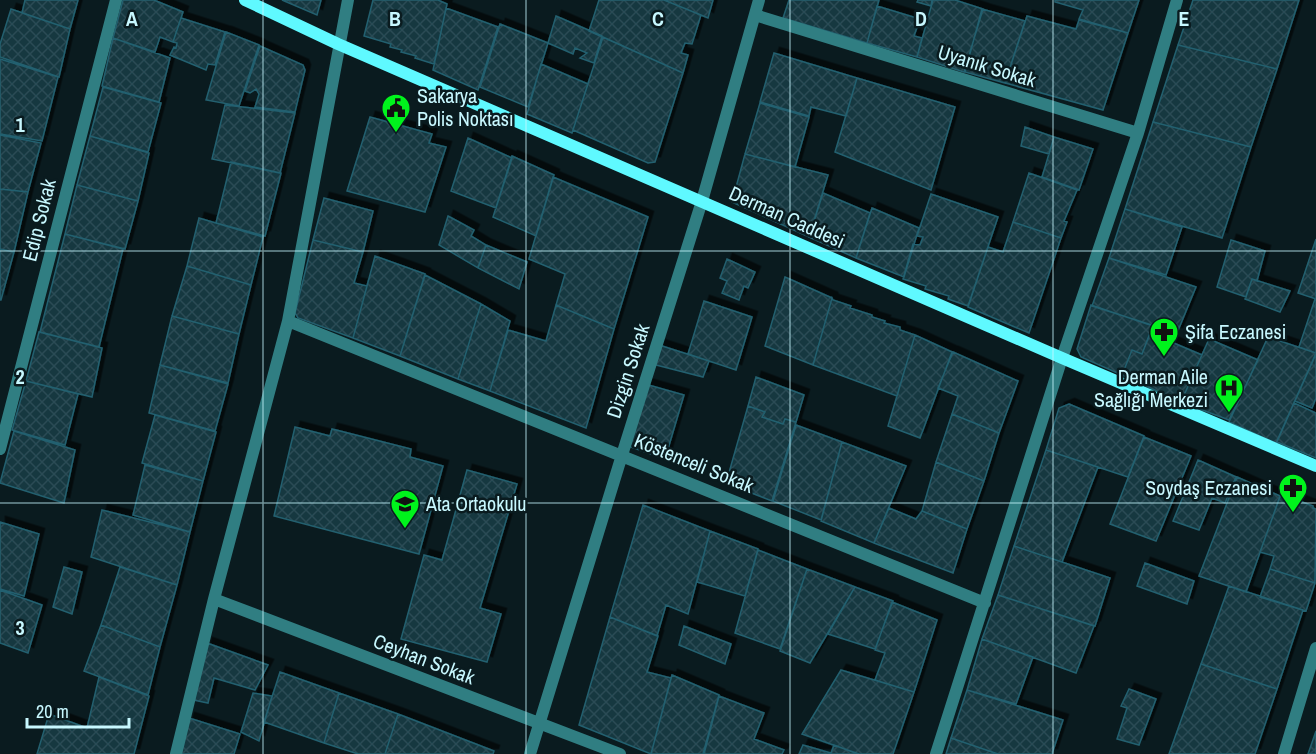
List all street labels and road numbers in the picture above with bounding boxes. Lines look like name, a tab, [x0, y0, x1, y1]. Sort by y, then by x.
street label: Uyanık Sokak	[935, 38, 1040, 93]
street label: Edip Sokak	[15, 175, 62, 264]
street label: Derman Caddesi	[725, 179, 849, 254]
street label: Dizgin Sokak	[600, 320, 656, 421]
street label: Köstenceli Sokak	[630, 426, 759, 499]
street label: Ceyhan Sokak	[370, 627, 480, 691]

